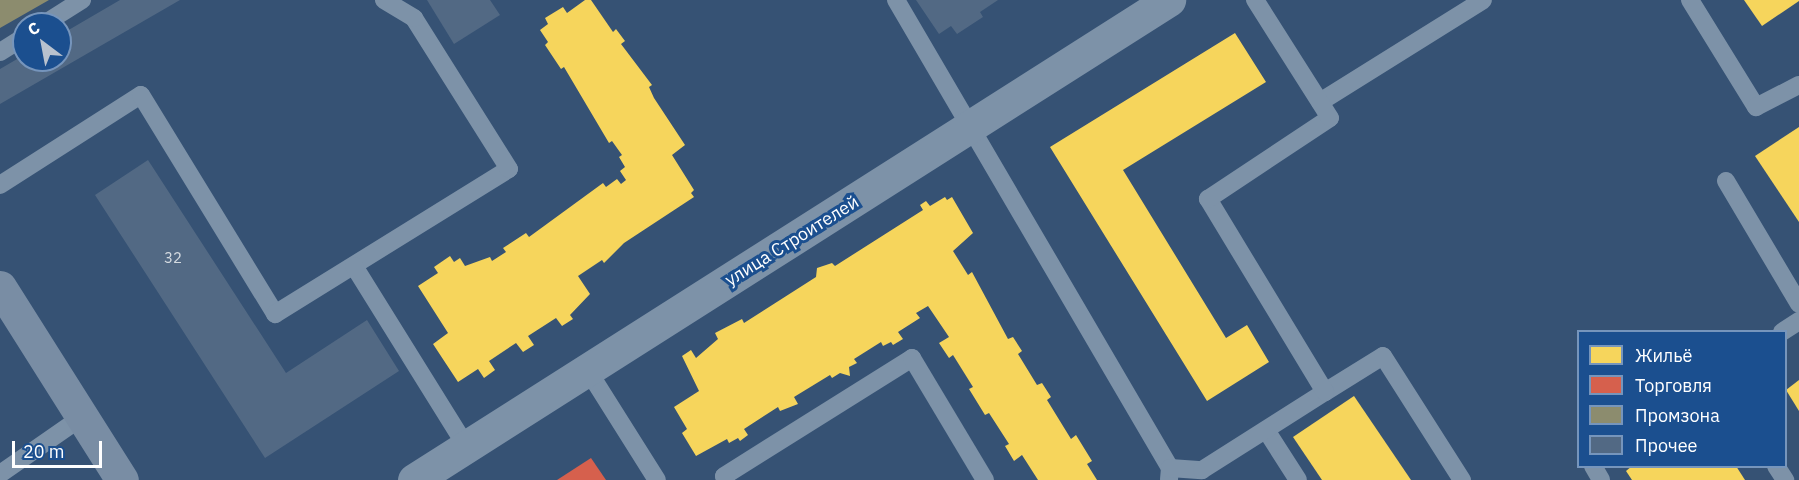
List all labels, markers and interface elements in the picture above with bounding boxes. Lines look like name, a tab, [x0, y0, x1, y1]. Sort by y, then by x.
north arrow	[12, 12, 72, 72]
text: С	[24, 17, 43, 40]
street label: улица Строителей	[721, 191, 863, 291]
house number: 32	[164, 249, 182, 267]
legend	[1577, 330, 1787, 468]
text: Жильё	[1635, 344, 1692, 367]
text: Торговля	[1635, 374, 1712, 397]
text: Промзона	[1635, 404, 1720, 427]
scale bar	[15, 429, 105, 467]
text: Прочее	[1635, 434, 1697, 457]
text: 20 m	[23, 440, 65, 463]

